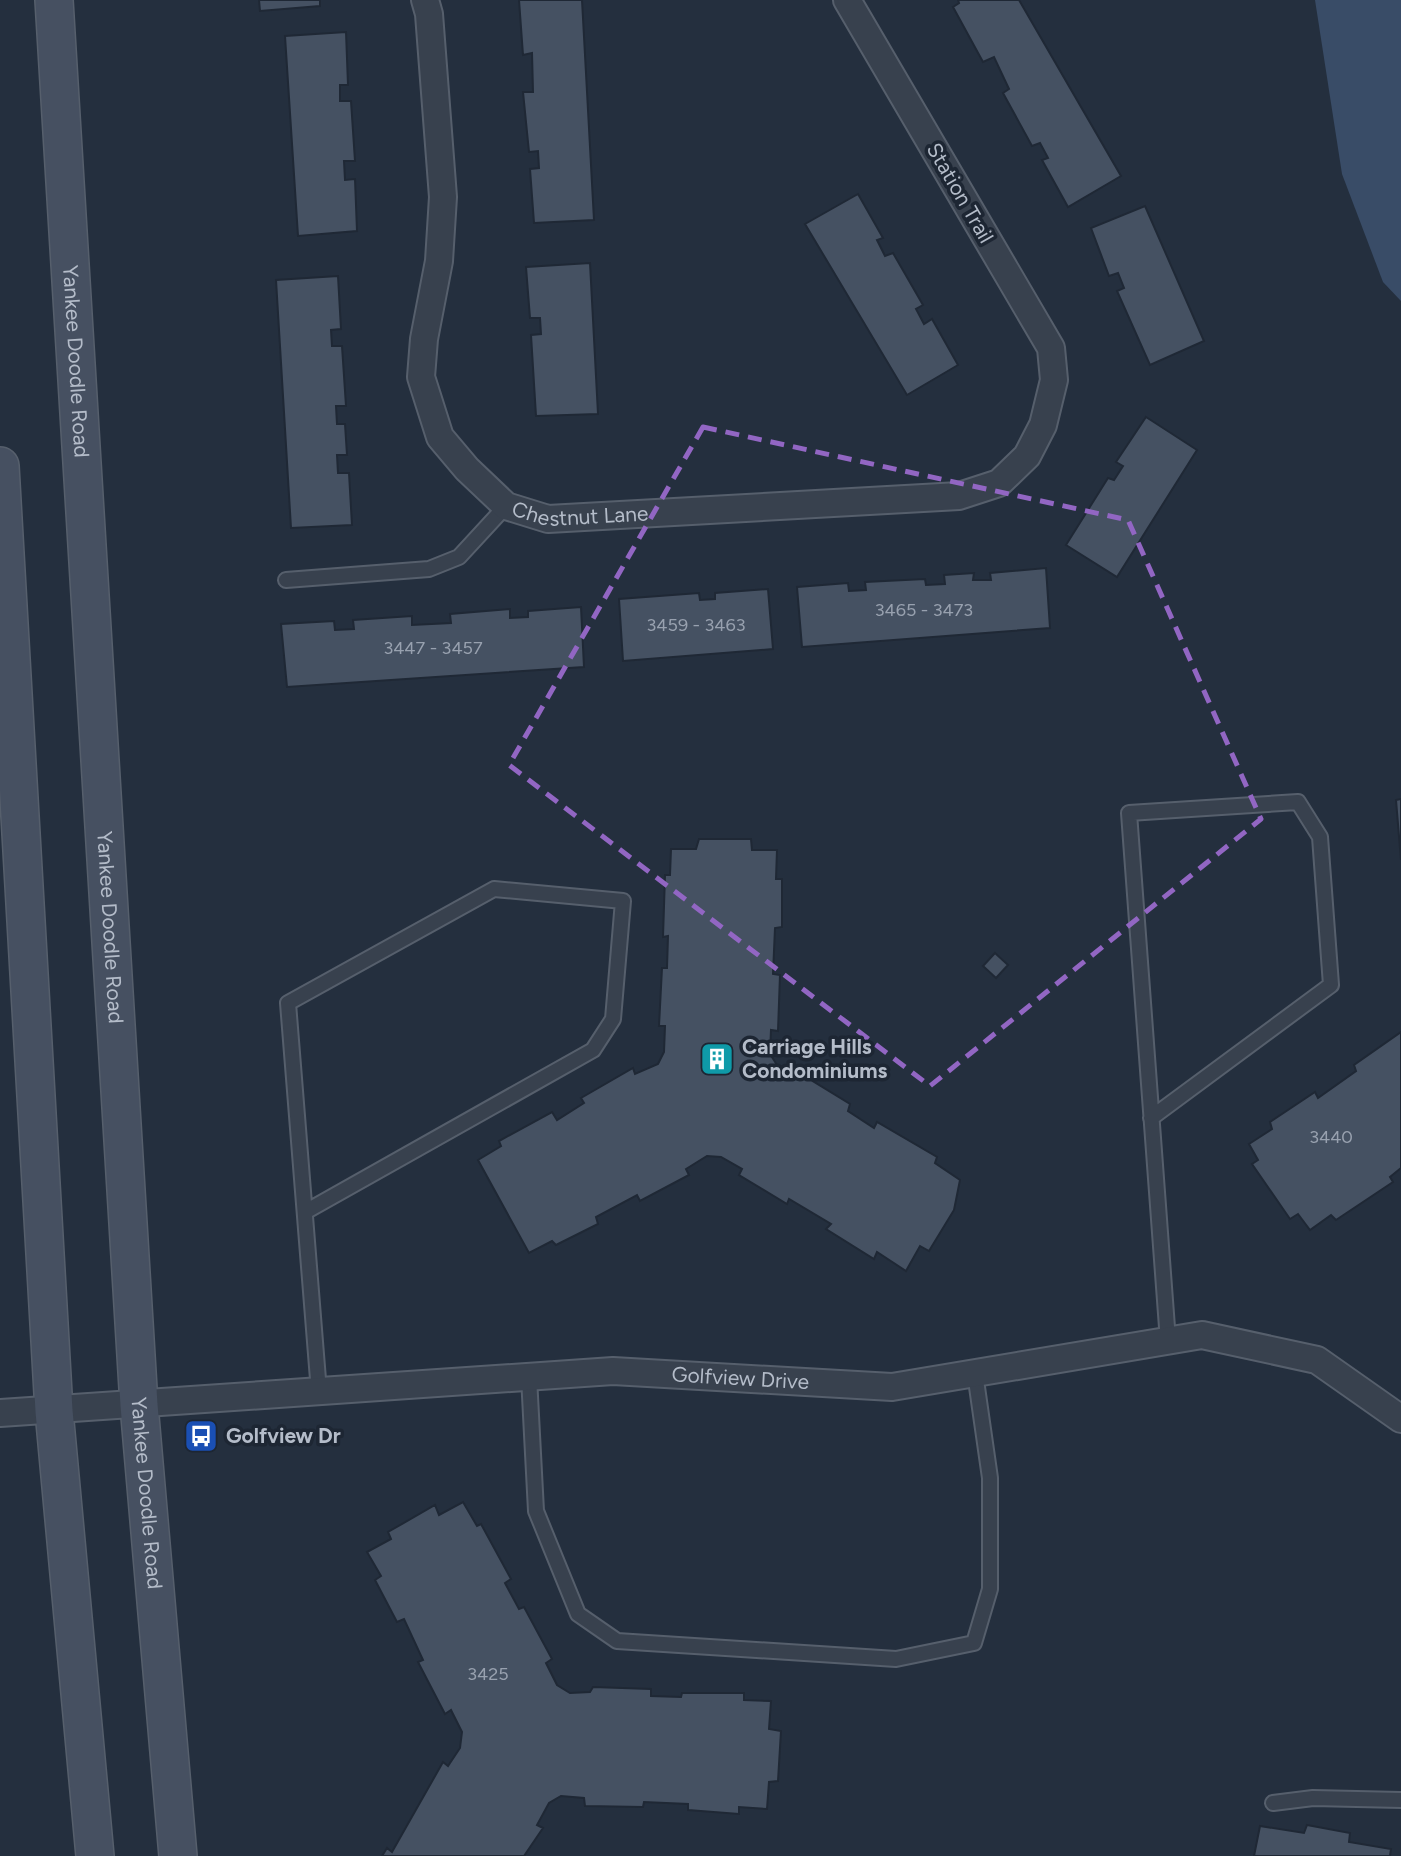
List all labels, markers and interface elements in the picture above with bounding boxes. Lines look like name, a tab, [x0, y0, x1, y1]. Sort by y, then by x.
street label: Station Trail	[922, 138, 999, 247]
street label: Yankee Doodle Road	[58, 264, 95, 458]
street label: Chestnut Lane	[509, 496, 649, 531]
house number: 3465 - 3473	[875, 599, 973, 621]
house number: 3459 - 3463	[647, 614, 745, 636]
house number: 3447 - 3457	[383, 637, 483, 659]
street label: Yankee Doodle Road	[92, 830, 129, 1024]
place label: Carriage Hills Condominiums	[742, 1034, 888, 1083]
building icon: Carriage Hills Condominiums	[698, 1040, 736, 1078]
house number: 3440	[1309, 1126, 1353, 1148]
street label: Golfview Drive	[671, 1361, 810, 1394]
street label: Yankee Doodle Road	[127, 1396, 168, 1590]
bus stop icon: Golfview Dr	[182, 1417, 220, 1455]
place label: Golfview Dr	[226, 1423, 341, 1448]
house number: 3425	[467, 1663, 509, 1685]

